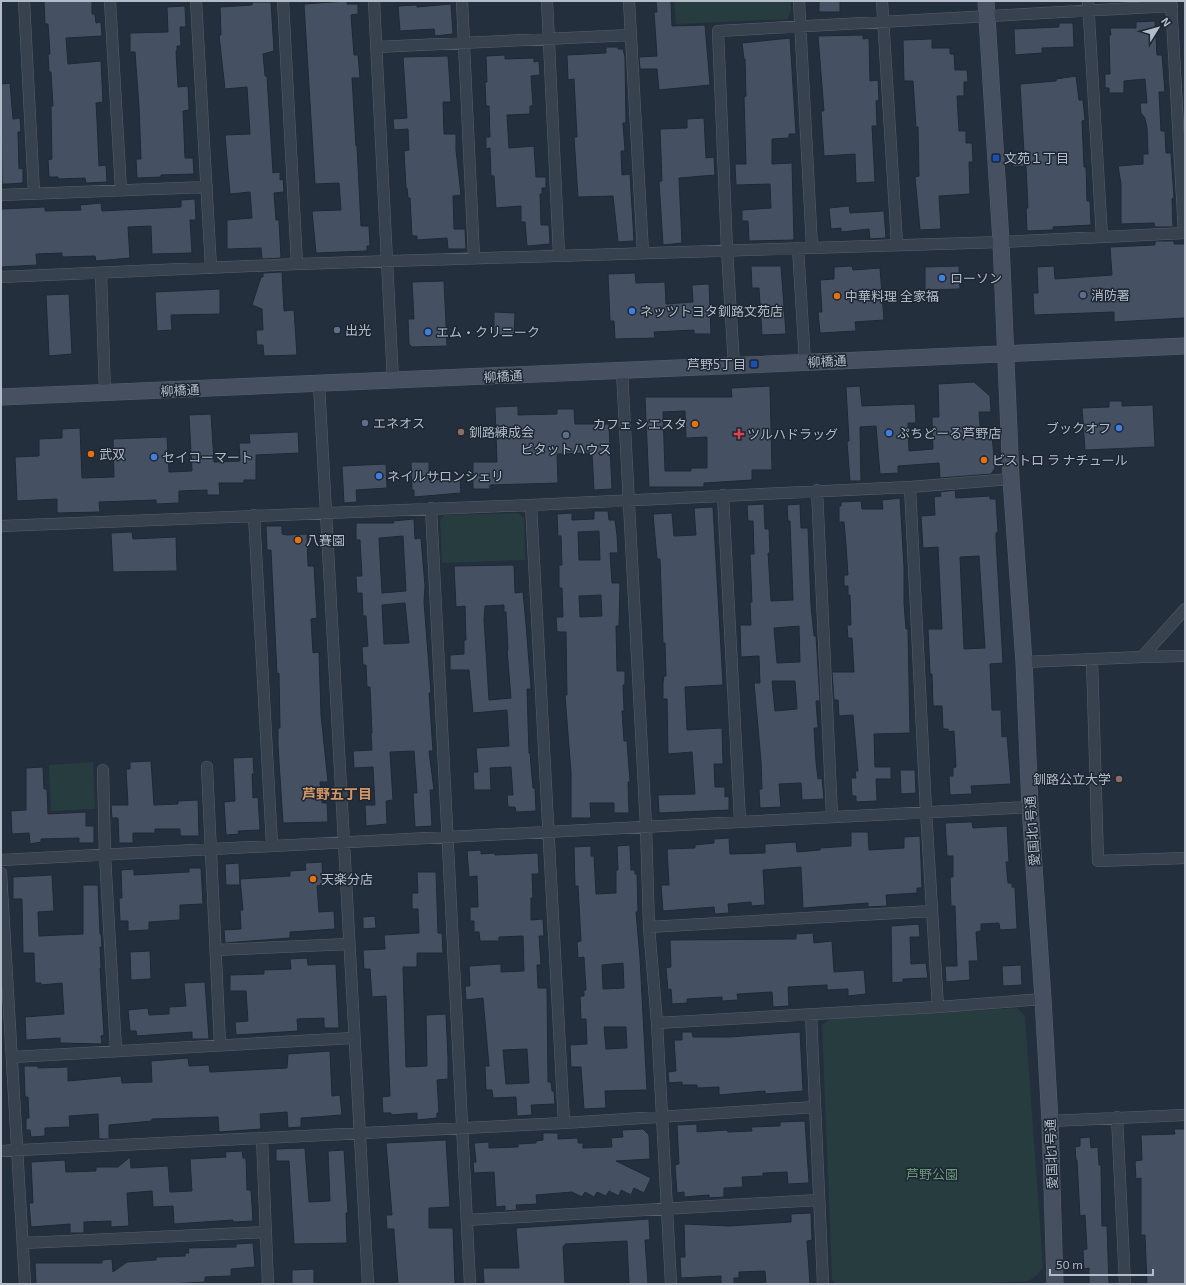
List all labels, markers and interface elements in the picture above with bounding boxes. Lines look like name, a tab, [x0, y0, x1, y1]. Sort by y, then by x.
north arrow	[1138, 8, 1178, 48]
text: N	[1159, 15, 1174, 29]
place label: 文苑１丁目	[1004, 150, 1069, 166]
marker: 文苑１丁目	[991, 153, 1001, 163]
place label: ローソン	[950, 270, 1002, 286]
marker: ローソン	[937, 273, 947, 283]
place label: 消防署	[1091, 287, 1130, 303]
place label: 中華料理 全家福	[845, 288, 939, 304]
marker: 消防署	[1078, 290, 1088, 300]
marker: 中華料理 全家福	[832, 291, 842, 301]
place label: ネッツトヨタ釧路文苑店	[640, 303, 783, 319]
marker: ネッツトヨタ釧路文苑店	[627, 306, 637, 316]
place label: 出光	[345, 322, 371, 338]
place label: エム・クリニーク	[436, 324, 540, 340]
marker: 出光	[332, 325, 342, 335]
marker: エム・クリニーク	[423, 327, 433, 337]
street label: 柳橋通	[807, 352, 847, 370]
place label: 芦野5丁目	[687, 356, 746, 372]
marker: 芦野5丁目	[749, 359, 759, 369]
street label: 柳橋通	[483, 367, 523, 385]
street label: 柳橋通	[160, 381, 200, 399]
place label: エネオス	[373, 415, 425, 431]
place label: カフェ シエスタ	[593, 416, 687, 432]
marker: エネオス	[360, 418, 370, 428]
marker: カフェ シエスタ	[690, 419, 700, 429]
place label: ブックオフ	[1046, 420, 1111, 436]
marker: ブックオフ	[1114, 423, 1124, 433]
place label: 釧路練成会	[469, 424, 534, 440]
place label: ぷちどーる芦野店	[897, 425, 1001, 441]
place label: ツルハドラッグ	[747, 426, 838, 442]
marker: 釧路練成会	[456, 427, 466, 437]
marker: ぷちどーる芦野店	[884, 428, 894, 438]
marker: ツルハドラッグ	[734, 429, 744, 439]
marker: ピタットハウス	[561, 430, 571, 440]
place label: ピタットハウス	[520, 441, 612, 457]
place label: 武双	[99, 446, 125, 462]
marker: 武双	[86, 449, 96, 459]
place label: セイコーマート	[162, 449, 253, 465]
marker: セイコーマート	[149, 452, 159, 462]
place label: ビストロ ラ ナチュール	[992, 452, 1128, 468]
marker: ビストロ ラ ナチュール	[979, 455, 989, 465]
place label: ネイルサロンシェリ	[387, 468, 504, 484]
marker: ネイルサロンシェリ	[374, 471, 384, 481]
place label: 八賽園	[306, 532, 345, 548]
marker: 八賽園	[293, 535, 303, 545]
place label: 釧路公立大学	[1033, 771, 1111, 787]
marker: 釧路公立大学	[1114, 774, 1124, 784]
district label: 芦野五丁目	[302, 785, 372, 802]
street label: 愛国北1号通	[1022, 795, 1042, 867]
place label: 天楽分店	[321, 871, 373, 887]
marker: 天楽分店	[308, 874, 318, 884]
street label: 愛国北1号通	[1042, 1119, 1060, 1189]
park label: 芦野公園	[906, 1166, 958, 1182]
scale bar	[1050, 1251, 1153, 1277]
text: 50 m	[1056, 1257, 1083, 1271]

